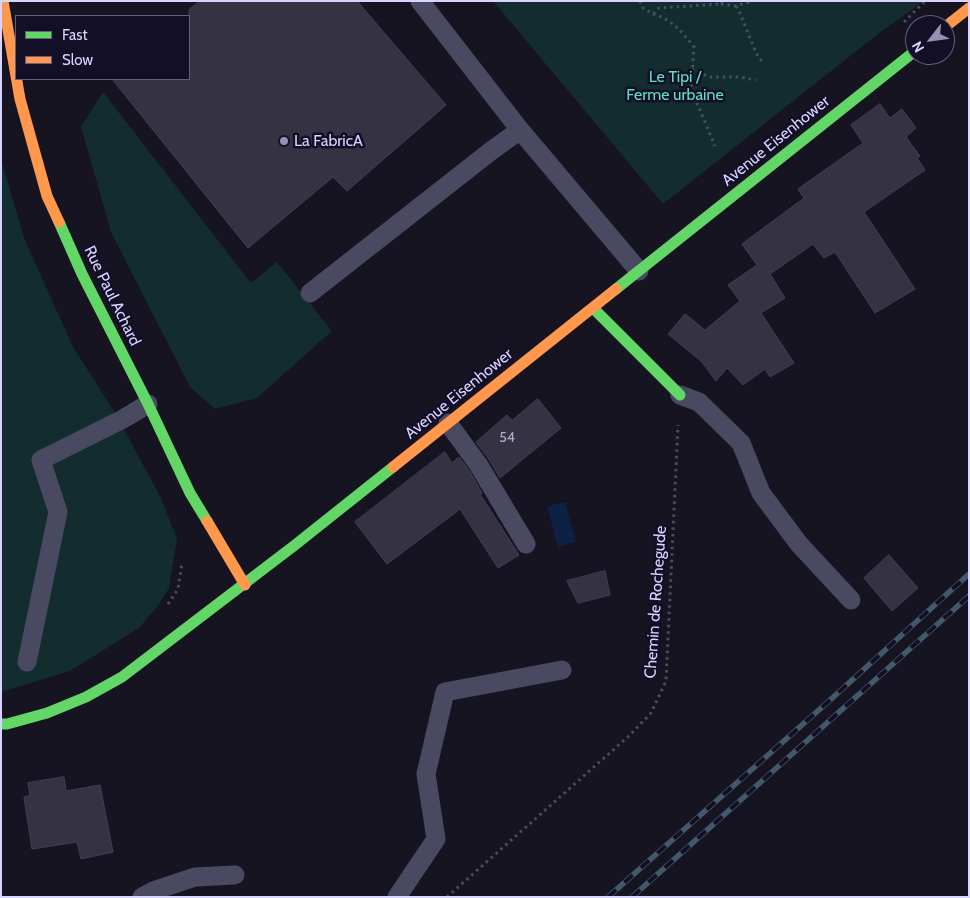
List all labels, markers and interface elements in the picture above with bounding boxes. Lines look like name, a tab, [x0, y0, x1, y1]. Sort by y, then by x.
legend	[15, 15, 190, 80]
north arrow	[905, 15, 955, 65]
text: Fast	[62, 26, 87, 44]
text: N	[908, 38, 928, 56]
text: Slow	[62, 51, 93, 69]
park label: Le Tipi / Ferme urbaine	[626, 67, 724, 105]
street label: Avenue Eisenhower	[718, 92, 834, 190]
place label: La FabricA	[294, 131, 363, 151]
marker: La FabricA	[278, 135, 290, 147]
street label: Rue Paul Achard	[79, 243, 145, 349]
street label: Avenue Eisenhower	[401, 345, 517, 443]
house number: 54	[499, 430, 515, 446]
street label: Chemin de Rochegude	[641, 525, 671, 679]

